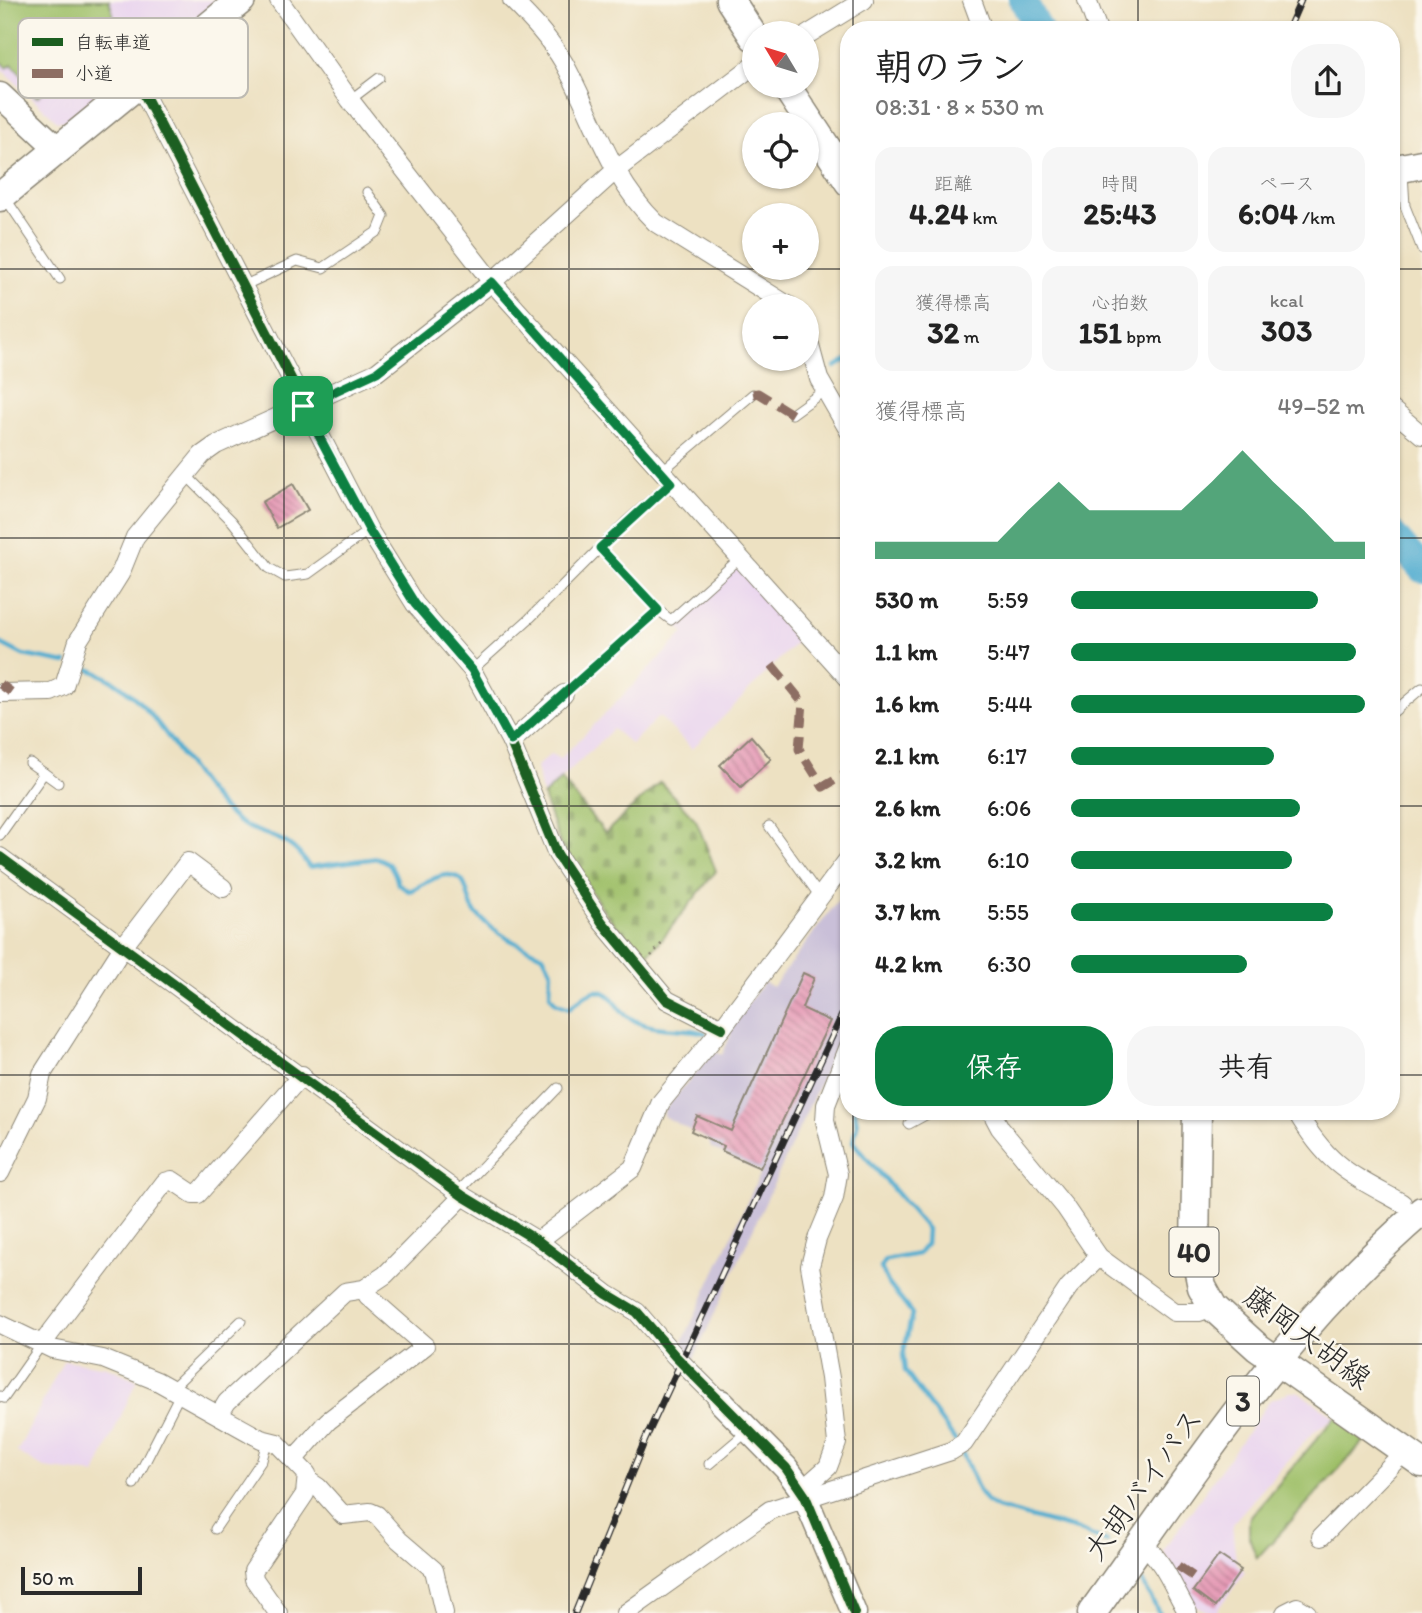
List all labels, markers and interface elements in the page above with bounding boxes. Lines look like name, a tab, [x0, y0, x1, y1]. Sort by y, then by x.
legend	[18, 18, 248, 98]
north arrow	[742, 21, 819, 98]
map controls	[742, 21, 819, 371]
text: 自転車道	[75, 31, 151, 54]
text: 朝のラン	[875, 44, 1027, 90]
button: share	[1291, 44, 1365, 118]
text: 小道	[75, 62, 113, 85]
text: 08:31 · 8 × 530 m	[875, 93, 1044, 121]
button: locate	[742, 112, 819, 189]
text: 距離	[934, 172, 972, 195]
text: 時間	[1101, 172, 1139, 195]
text: ペース	[1259, 172, 1315, 195]
text: 4.24	[909, 195, 968, 232]
text: 25:43	[1083, 195, 1157, 232]
text: 6:04	[1238, 195, 1298, 232]
button: +	[742, 203, 819, 280]
text: km	[968, 206, 998, 229]
text: /km	[1298, 206, 1335, 229]
text: kcal	[1270, 289, 1304, 312]
text: 獲得標高	[915, 291, 991, 314]
text: 心拍数	[1091, 291, 1149, 314]
button: −	[742, 294, 819, 371]
text: 303	[1261, 312, 1312, 349]
text: 32	[927, 314, 959, 351]
text: 151	[1078, 314, 1122, 351]
text: m	[959, 325, 980, 348]
text: bpm	[1122, 325, 1162, 348]
pin	[273, 376, 333, 436]
icon: arrive	[284, 387, 322, 425]
text: 49–52 m	[1278, 392, 1365, 420]
text: 獲得標高	[875, 397, 967, 425]
text: 530 m	[875, 586, 938, 614]
text: 5:59	[987, 586, 1029, 614]
text: 1.1 km	[875, 638, 938, 666]
text: 5:47	[987, 638, 1030, 666]
text: 1.6 km	[875, 690, 939, 718]
text: 5:44	[987, 690, 1032, 718]
text: 2.1 km	[875, 742, 939, 770]
text: 6:17	[987, 742, 1027, 770]
text: 2.6 km	[875, 794, 941, 822]
text: 6:06	[987, 794, 1031, 822]
text: 3.2 km	[875, 846, 941, 874]
text: 6:10	[987, 846, 1030, 874]
text: 3.7 km	[875, 898, 940, 926]
text: 5:55	[987, 898, 1029, 926]
text: 4.2 km	[875, 950, 942, 978]
text: 6:30	[987, 950, 1032, 978]
button: 保存	[875, 1026, 1113, 1106]
button: 共有	[1127, 1026, 1365, 1106]
road number: 40	[1170, 1228, 1218, 1276]
street label: 藤岡大胡線	[1237, 1277, 1379, 1397]
road number: 3	[1227, 1376, 1259, 1426]
street label: 大胡バイパス	[1075, 1401, 1211, 1567]
scale bar	[21, 1564, 142, 1596]
text: 50 m	[32, 1567, 74, 1590]

